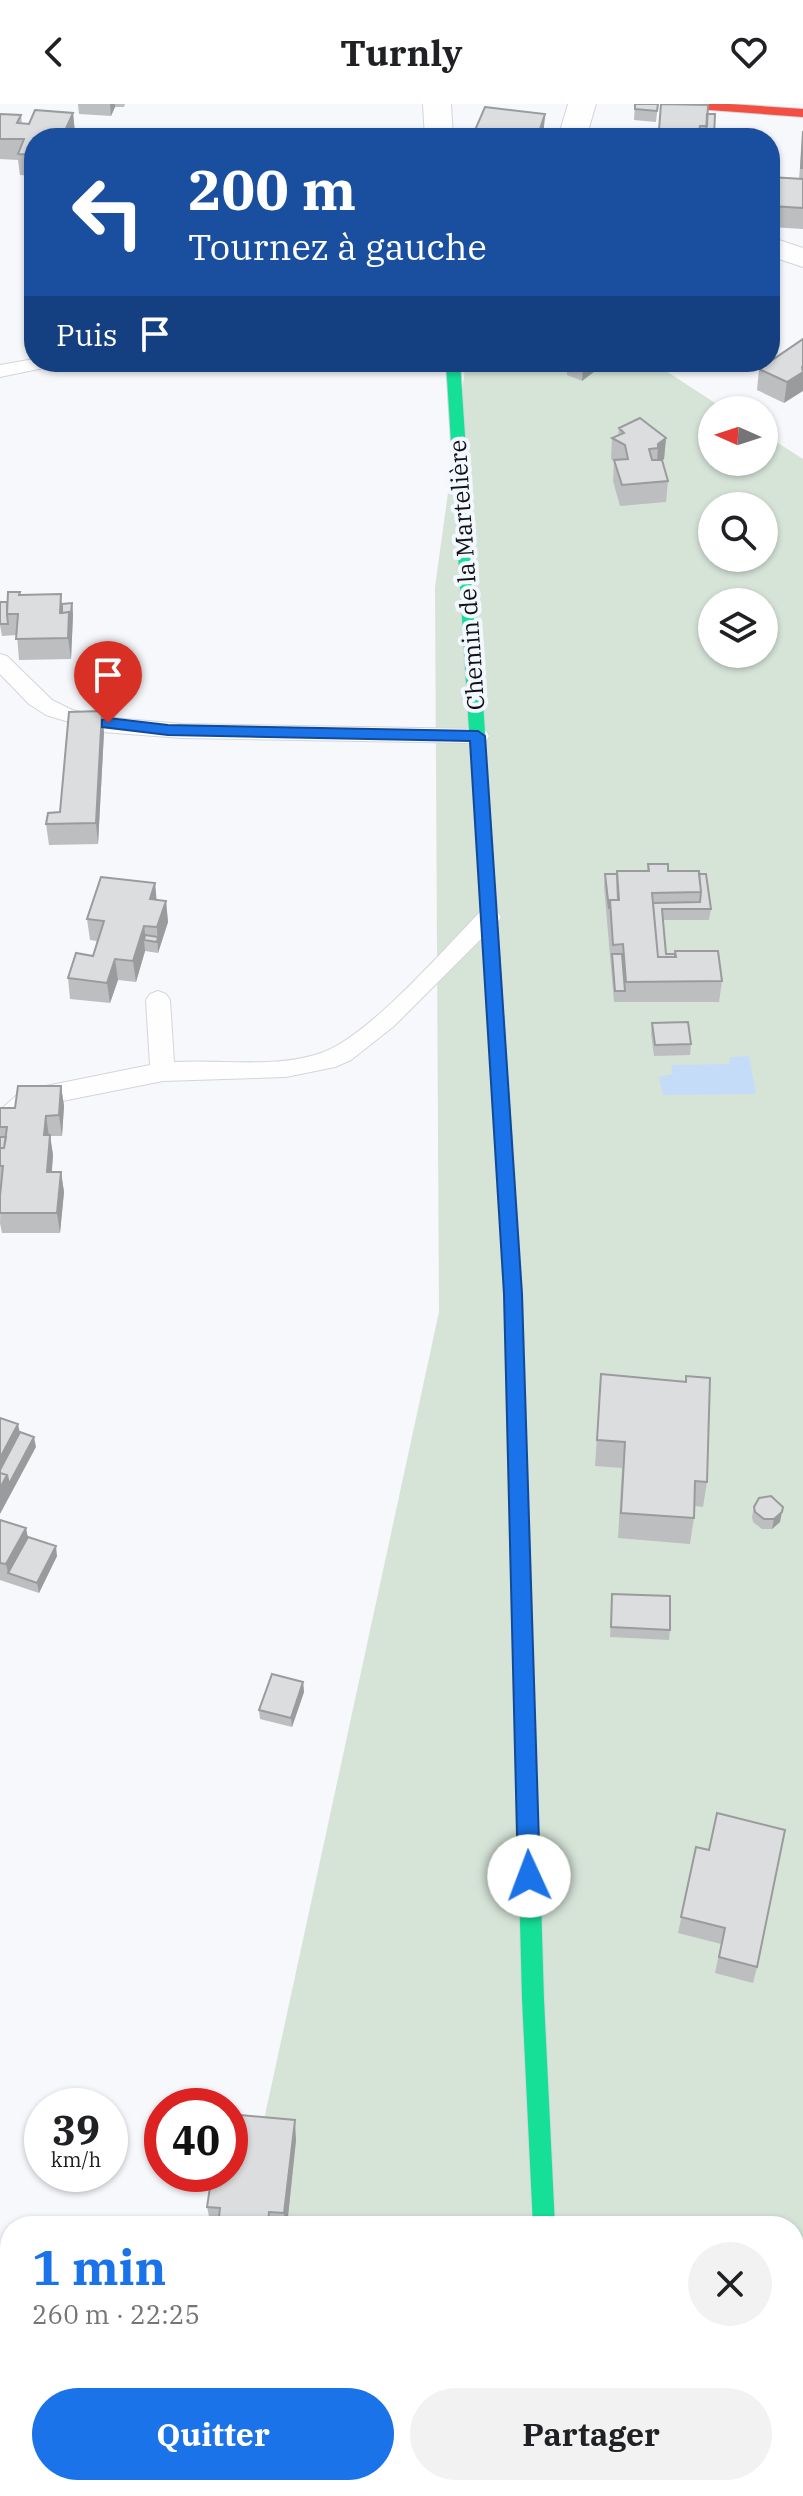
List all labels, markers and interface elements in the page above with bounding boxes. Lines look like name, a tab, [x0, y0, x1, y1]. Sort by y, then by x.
text: Turnly	[340, 29, 463, 76]
icon: back	[32, 30, 76, 74]
icon: heart	[727, 30, 771, 74]
text: 200 m	[188, 153, 356, 225]
icon: left	[56, 160, 160, 264]
text: Tournez à gauche	[188, 223, 487, 270]
icon: arrive	[133, 312, 177, 356]
text: Puis	[56, 315, 117, 354]
north arrow	[698, 396, 778, 476]
map controls	[698, 396, 778, 668]
street label: Chemin de la Martelière	[441, 439, 491, 711]
button: search	[698, 492, 778, 572]
button: layers	[698, 588, 778, 668]
pin	[74, 641, 142, 723]
icon: arrive	[86, 653, 130, 697]
position arrow	[487, 1834, 571, 1918]
speed limit sign: 40	[144, 2088, 248, 2192]
text: 39	[52, 2104, 100, 2156]
text: km/h	[51, 2146, 101, 2173]
text: 1 min	[32, 2236, 166, 2298]
button: close	[688, 2242, 772, 2326]
text: 260 m · 22:25	[32, 2297, 200, 2331]
button: Quitter	[32, 2388, 394, 2480]
button: Partager	[410, 2388, 772, 2480]

